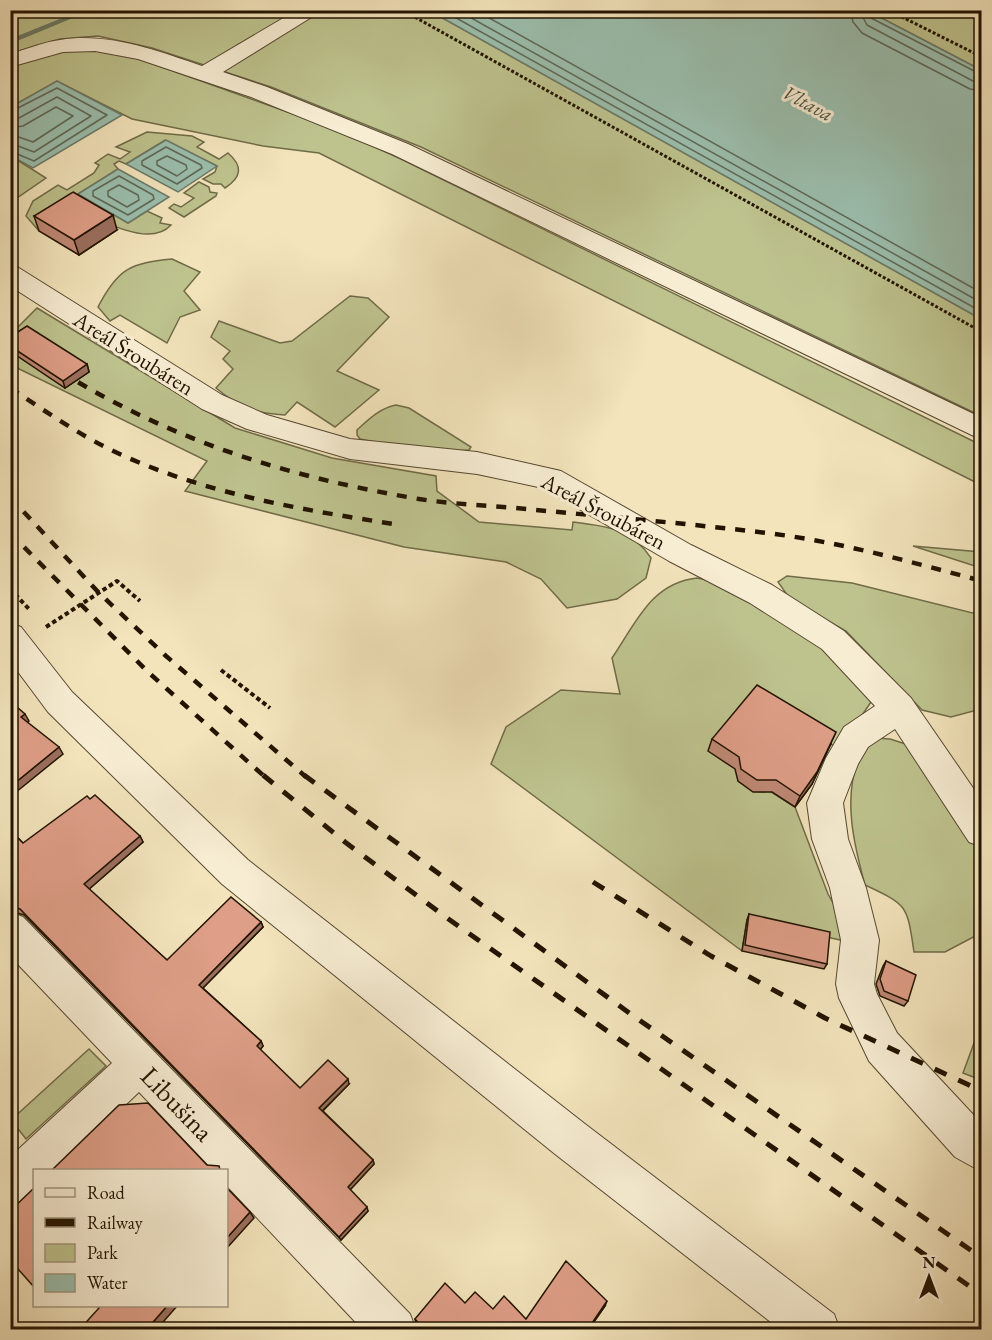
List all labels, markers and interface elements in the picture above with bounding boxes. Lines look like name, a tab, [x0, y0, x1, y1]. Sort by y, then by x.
water label: Vltava	[778, 79, 838, 127]
street label: Areál Šroubáren	[67, 304, 200, 402]
street label: Areál Šroubáren	[536, 466, 671, 557]
street label: Libušina	[133, 1059, 222, 1149]
legend	[33, 1169, 228, 1307]
text: Road	[87, 1181, 126, 1204]
text: Railway	[87, 1211, 143, 1234]
text: Park	[87, 1241, 118, 1264]
north arrow	[899, 1247, 959, 1307]
text: N	[923, 1252, 936, 1273]
text: Water	[87, 1271, 128, 1294]

